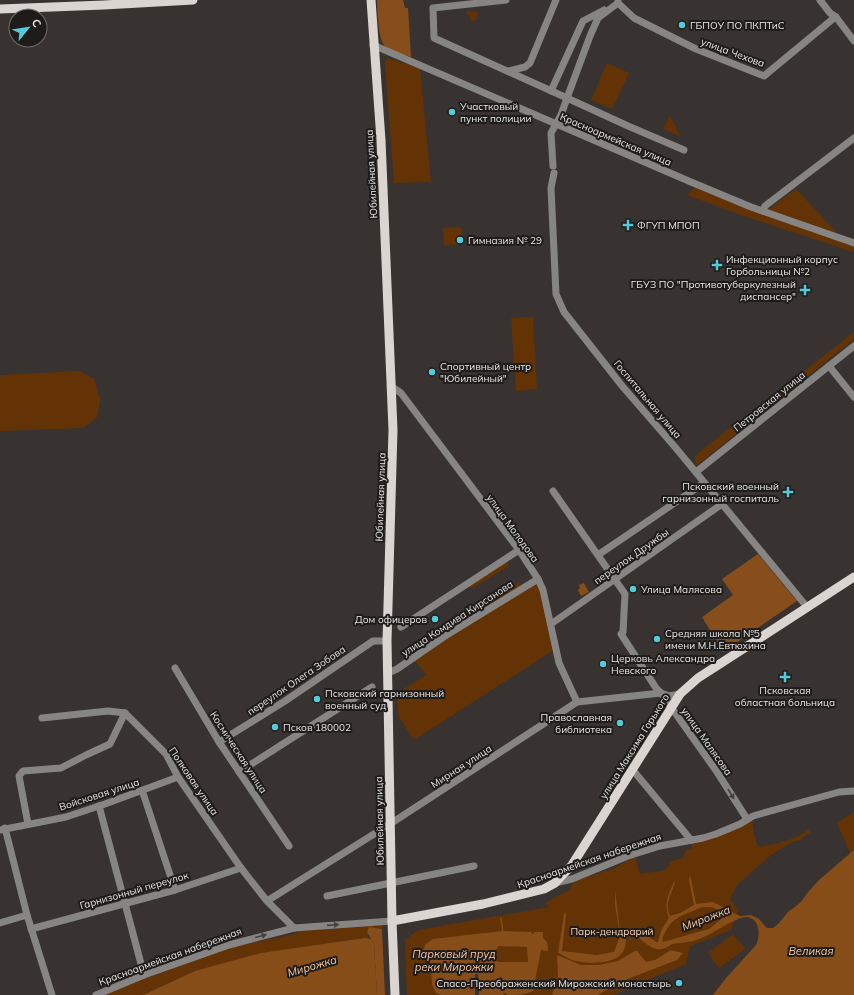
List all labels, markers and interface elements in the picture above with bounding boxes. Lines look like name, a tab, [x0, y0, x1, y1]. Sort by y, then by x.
north arrow	[8, 8, 48, 48]
text: С	[29, 16, 45, 30]
place label: ГБПОУ ПО ПКПТиС	[690, 19, 785, 32]
marker: ГБПОУ ПО ПКПТиС	[677, 20, 687, 30]
street label: улица Чехова	[699, 35, 767, 70]
place label: Участковый пункт полиции	[459, 100, 531, 125]
marker: Участковый пункт полиции	[447, 107, 457, 117]
street label: Красноармейская улица	[558, 110, 673, 169]
street label: Юбилейная улица	[363, 129, 380, 219]
marker: ФГУП МПОП	[622, 219, 634, 231]
place label: ФГУП МПОП	[637, 219, 700, 232]
place label: Гимназия № 29	[468, 234, 542, 247]
marker: Гимназия № 29	[455, 235, 465, 245]
place label: Инфекционный корпус Горбольницы №2	[726, 253, 838, 278]
marker: Инфекционный корпус Горбольницы №2	[711, 259, 723, 271]
place label: ГБУЗ ПО "Противотуберкулезный диспансер"	[631, 278, 796, 303]
marker: ГБУЗ ПО "Противотуберкулезный диспансер"	[799, 284, 811, 296]
street label: Госпитальная улица	[611, 357, 684, 441]
place label: Спортивный центр "Юбилейный"	[440, 360, 531, 385]
marker: Спортивный центр "Юбилейный"	[427, 367, 437, 377]
street label: Петровская улица	[731, 368, 808, 434]
street label: Юбилейная улица	[372, 452, 389, 542]
place label: Псковский военный гарнизонный госпиталь	[662, 480, 780, 505]
marker: Псковский военный гарнизонный госпиталь	[782, 486, 794, 498]
street label: улица Молодова	[483, 492, 542, 565]
street label: переулок Дружбы	[591, 526, 671, 587]
street label: улица Комдива Кирсанова	[399, 577, 515, 659]
place label: Улица Малясова	[640, 583, 722, 596]
marker: Улица Малясова	[628, 584, 638, 594]
place label: Дом офицеров	[355, 613, 427, 626]
marker: Дом офицеров	[430, 614, 440, 624]
place label: Средняя школа №5 имени М.Н.Евтюхина	[665, 627, 766, 652]
marker: Средняя школа №5 имени М.Н.Евтюхина	[652, 634, 662, 644]
street label: переулок Олега Зобова	[245, 643, 348, 718]
place label: Церковь Александра Невского	[611, 652, 715, 677]
marker: Церковь Александра Невского	[598, 659, 608, 669]
marker: Псковская областная больница	[779, 671, 791, 683]
place label: Псковская областная больница	[735, 684, 835, 709]
place label: Псковский гарнизонный военный суд	[325, 687, 444, 712]
street label: улица Максима Горького	[597, 691, 672, 801]
marker: Псковский гарнизонный военный суд	[312, 694, 322, 704]
street label: улица Малясова	[678, 705, 735, 778]
street label: Космическая улица	[207, 709, 270, 796]
place label: Православная библиотека	[541, 711, 612, 736]
marker: Православная библиотека	[615, 718, 625, 728]
place label: Псков 180002	[283, 721, 351, 734]
marker: Псков 180002	[270, 722, 280, 732]
street label: Мирная улица	[428, 742, 494, 791]
street label: Полковая улица	[166, 745, 221, 818]
street label: Войсковая улица	[57, 775, 141, 814]
street label: Юбилейная улица	[372, 776, 387, 866]
one-way arrow	[727, 789, 735, 799]
street label: Красноармейская набережная	[515, 830, 663, 891]
street label: Гарнизонный переулок	[78, 869, 191, 912]
water label: Мирожка	[680, 902, 732, 934]
one-way arrow	[327, 922, 339, 929]
street label: Красноармейская набережная	[97, 924, 244, 988]
park label: Парк-дендрарий	[570, 925, 654, 938]
one-way arrow	[254, 933, 267, 939]
water label: Великая	[788, 944, 834, 958]
water label: Парковый пруд реки Мирожки	[412, 947, 496, 974]
water label: Мирожка	[286, 952, 339, 980]
place label: Спасо-Преображенский Мирожский монастырь	[436, 977, 671, 990]
marker: Спасо-Преображенский Мирожский монастырь	[674, 978, 684, 988]

